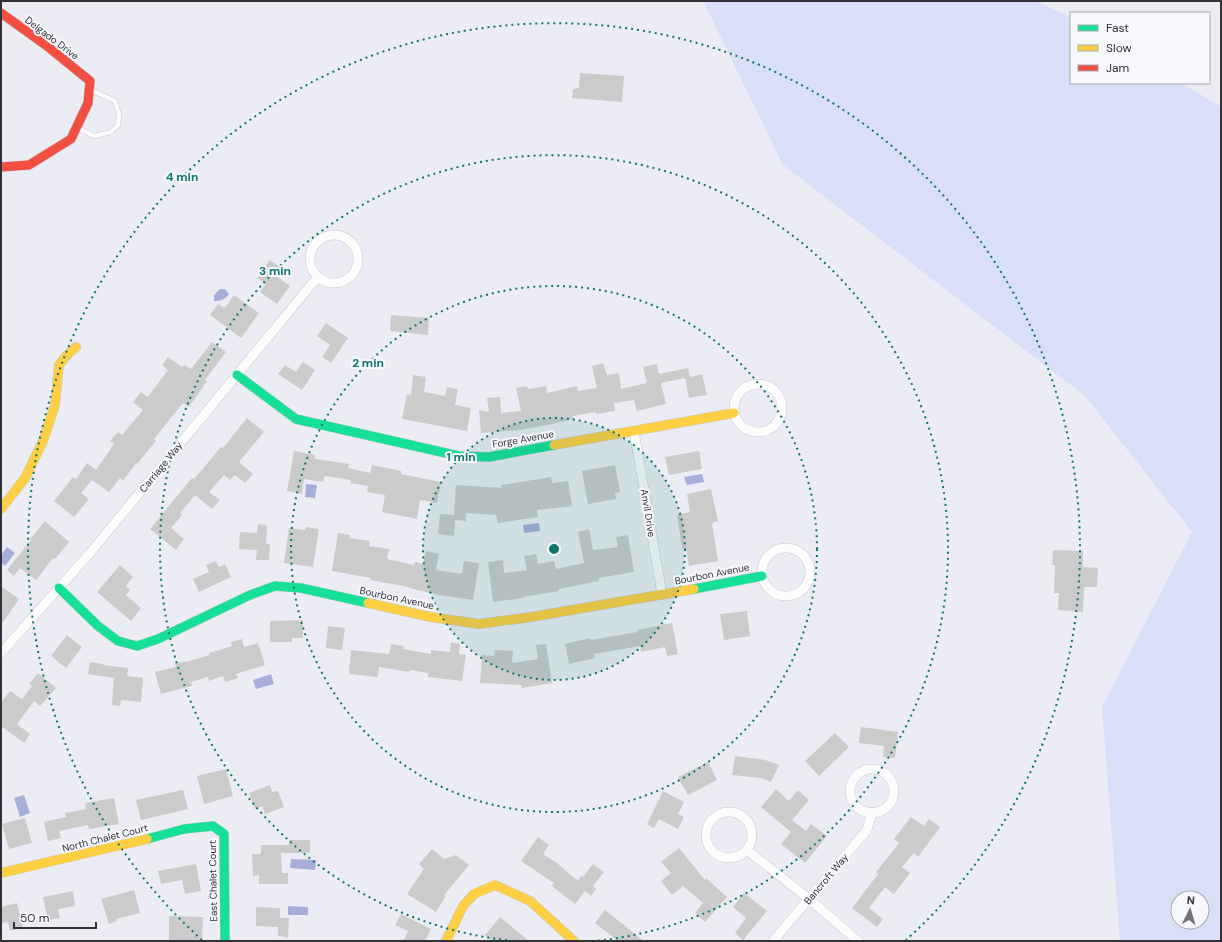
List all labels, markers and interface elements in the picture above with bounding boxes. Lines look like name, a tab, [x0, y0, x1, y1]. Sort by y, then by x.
legend	[1070, 12, 1210, 84]
street label: Delgado Drive	[22, 13, 82, 63]
text: Fast	[1106, 20, 1129, 36]
text: Slow	[1106, 40, 1132, 56]
text: Jam	[1106, 60, 1129, 76]
text: 4 min	[166, 169, 198, 185]
text: 3 min	[259, 263, 291, 279]
text: 2 min	[352, 355, 384, 371]
street label: Forge Avenue	[491, 427, 555, 451]
street label: Carriage Way	[137, 439, 186, 495]
text: 1 min	[446, 449, 476, 465]
street label: Anvil Drive	[638, 488, 658, 538]
centre of rings	[547, 542, 561, 556]
street label: Bourbon Avenue	[673, 560, 751, 588]
street label: Bourbon Avenue	[358, 584, 436, 612]
street label: North Chalet Court	[61, 821, 149, 855]
street label: East Chalet Court	[206, 840, 220, 922]
street label: Bancroft Way	[801, 851, 851, 907]
north arrow	[1170, 890, 1210, 930]
text: N	[1186, 893, 1195, 907]
scale bar	[14, 904, 96, 930]
text: 50 m	[20, 910, 49, 926]

